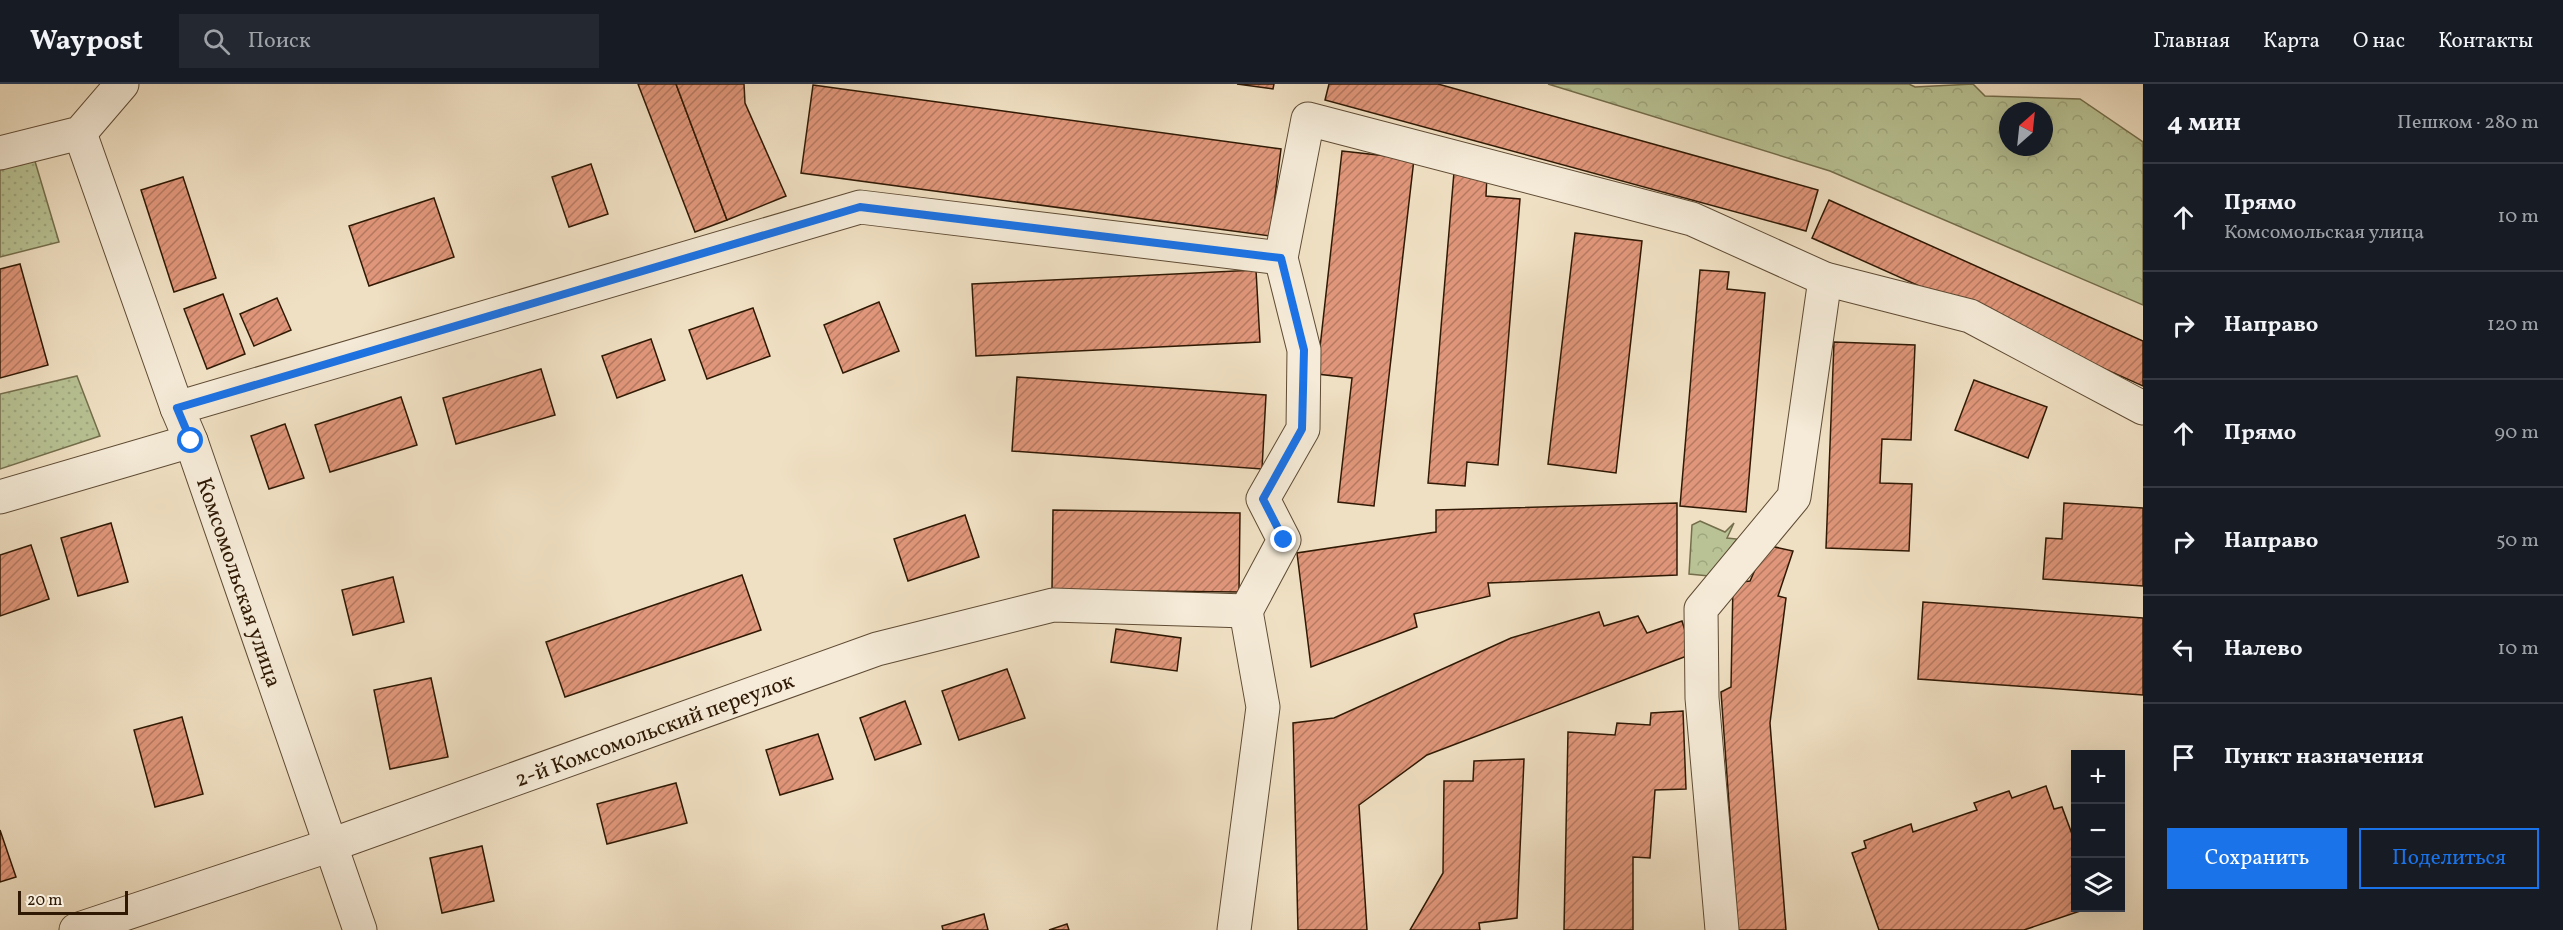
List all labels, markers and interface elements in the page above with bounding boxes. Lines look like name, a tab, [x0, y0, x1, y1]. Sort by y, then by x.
search box	[179, 14, 599, 68]
text: Waypost	[30, 22, 143, 61]
icon: search	[200, 25, 233, 58]
text: Поиск	[248, 26, 311, 57]
text: Главная	[2153, 27, 2230, 56]
text: Карта	[2263, 27, 2320, 56]
text: О нас	[2353, 27, 2405, 56]
text: Контакты	[2438, 27, 2533, 56]
north arrow	[1999, 102, 2053, 156]
text: 4 мин	[2167, 105, 2241, 141]
text: Пешком · 280 m	[2397, 109, 2539, 137]
text: Прямо	[2224, 188, 2296, 219]
icon: ahead	[2167, 201, 2200, 234]
text: 10 m	[2498, 203, 2539, 231]
text: Комсомольская улица	[2224, 219, 2424, 247]
icon: right	[2167, 309, 2200, 342]
text: Направо	[2224, 310, 2318, 341]
text: 120 m	[2487, 311, 2539, 339]
icon: ahead	[2167, 417, 2200, 450]
text: Прямо	[2224, 418, 2296, 449]
text: 90 m	[2495, 419, 2539, 447]
route start	[177, 427, 203, 453]
street label: Комсомольская улица	[187, 474, 288, 692]
icon: right	[2167, 525, 2200, 558]
route end	[1270, 526, 1296, 552]
text: Направо	[2224, 526, 2318, 557]
text: 50 m	[2496, 527, 2539, 555]
icon: left	[2167, 633, 2200, 666]
text: Налево	[2224, 634, 2303, 665]
text: 10 m	[2498, 635, 2539, 663]
street label: 2-й Комсомольский переулок	[511, 666, 799, 796]
icon: arrive	[2167, 741, 2200, 774]
text: Пункт назначения	[2224, 742, 2424, 773]
map controls	[2071, 750, 2125, 912]
button: +	[2071, 750, 2125, 804]
button: −	[2071, 804, 2125, 858]
button: Сохранить	[2167, 828, 2347, 889]
button: Поделиться	[2359, 828, 2539, 889]
button: layers	[2071, 858, 2125, 912]
scale bar	[18, 888, 128, 916]
text: 20 m	[27, 890, 62, 912]

